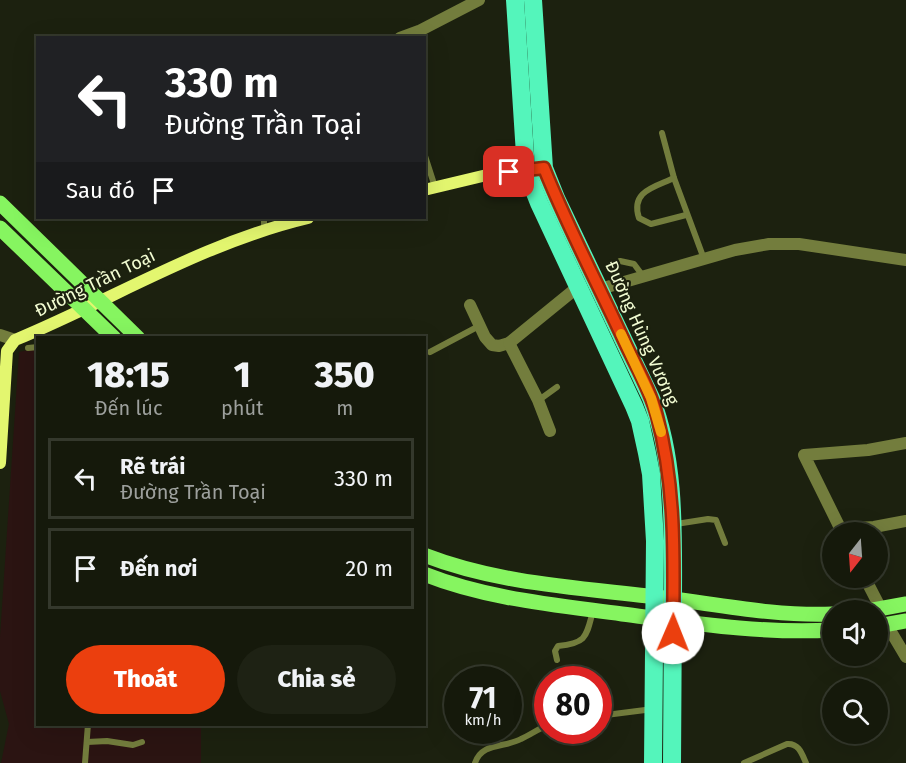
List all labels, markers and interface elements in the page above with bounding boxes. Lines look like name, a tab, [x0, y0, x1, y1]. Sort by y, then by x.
text: 330 m	[165, 58, 279, 108]
icon: left	[66, 60, 144, 138]
text: Đường Trần Toại	[165, 109, 362, 141]
pin	[483, 146, 534, 197]
icon: arrive	[492, 155, 525, 188]
icon: arrive	[147, 174, 180, 207]
text: Sau đó	[66, 177, 135, 204]
street label: Đường Trần Toại	[31, 244, 159, 322]
street label: Đường Hùng Vương	[600, 257, 684, 409]
text: 18:15	[87, 353, 170, 397]
text: 1	[234, 353, 251, 397]
text: 350	[315, 353, 375, 397]
text: Đến lúc	[94, 396, 163, 420]
text: phút	[221, 396, 263, 420]
text: m	[336, 396, 353, 420]
text: Rẽ trái	[120, 453, 185, 480]
icon: left	[69, 462, 102, 495]
text: 330 m	[334, 465, 393, 492]
text: Đường Trần Toại	[120, 480, 266, 504]
north arrow	[822, 522, 888, 588]
map controls	[822, 522, 888, 744]
icon: arrive	[69, 552, 102, 585]
text: Đến nơi	[120, 555, 197, 582]
text: 20 m	[345, 555, 393, 582]
button: sound	[822, 600, 888, 666]
position arrow	[641, 601, 705, 665]
button: Thoát	[66, 645, 225, 714]
button: Chia sẻ	[237, 645, 396, 714]
speed limit sign: 80	[534, 666, 612, 744]
button: search	[822, 678, 888, 744]
text: 71	[469, 680, 497, 716]
text: km/h	[464, 711, 502, 729]

